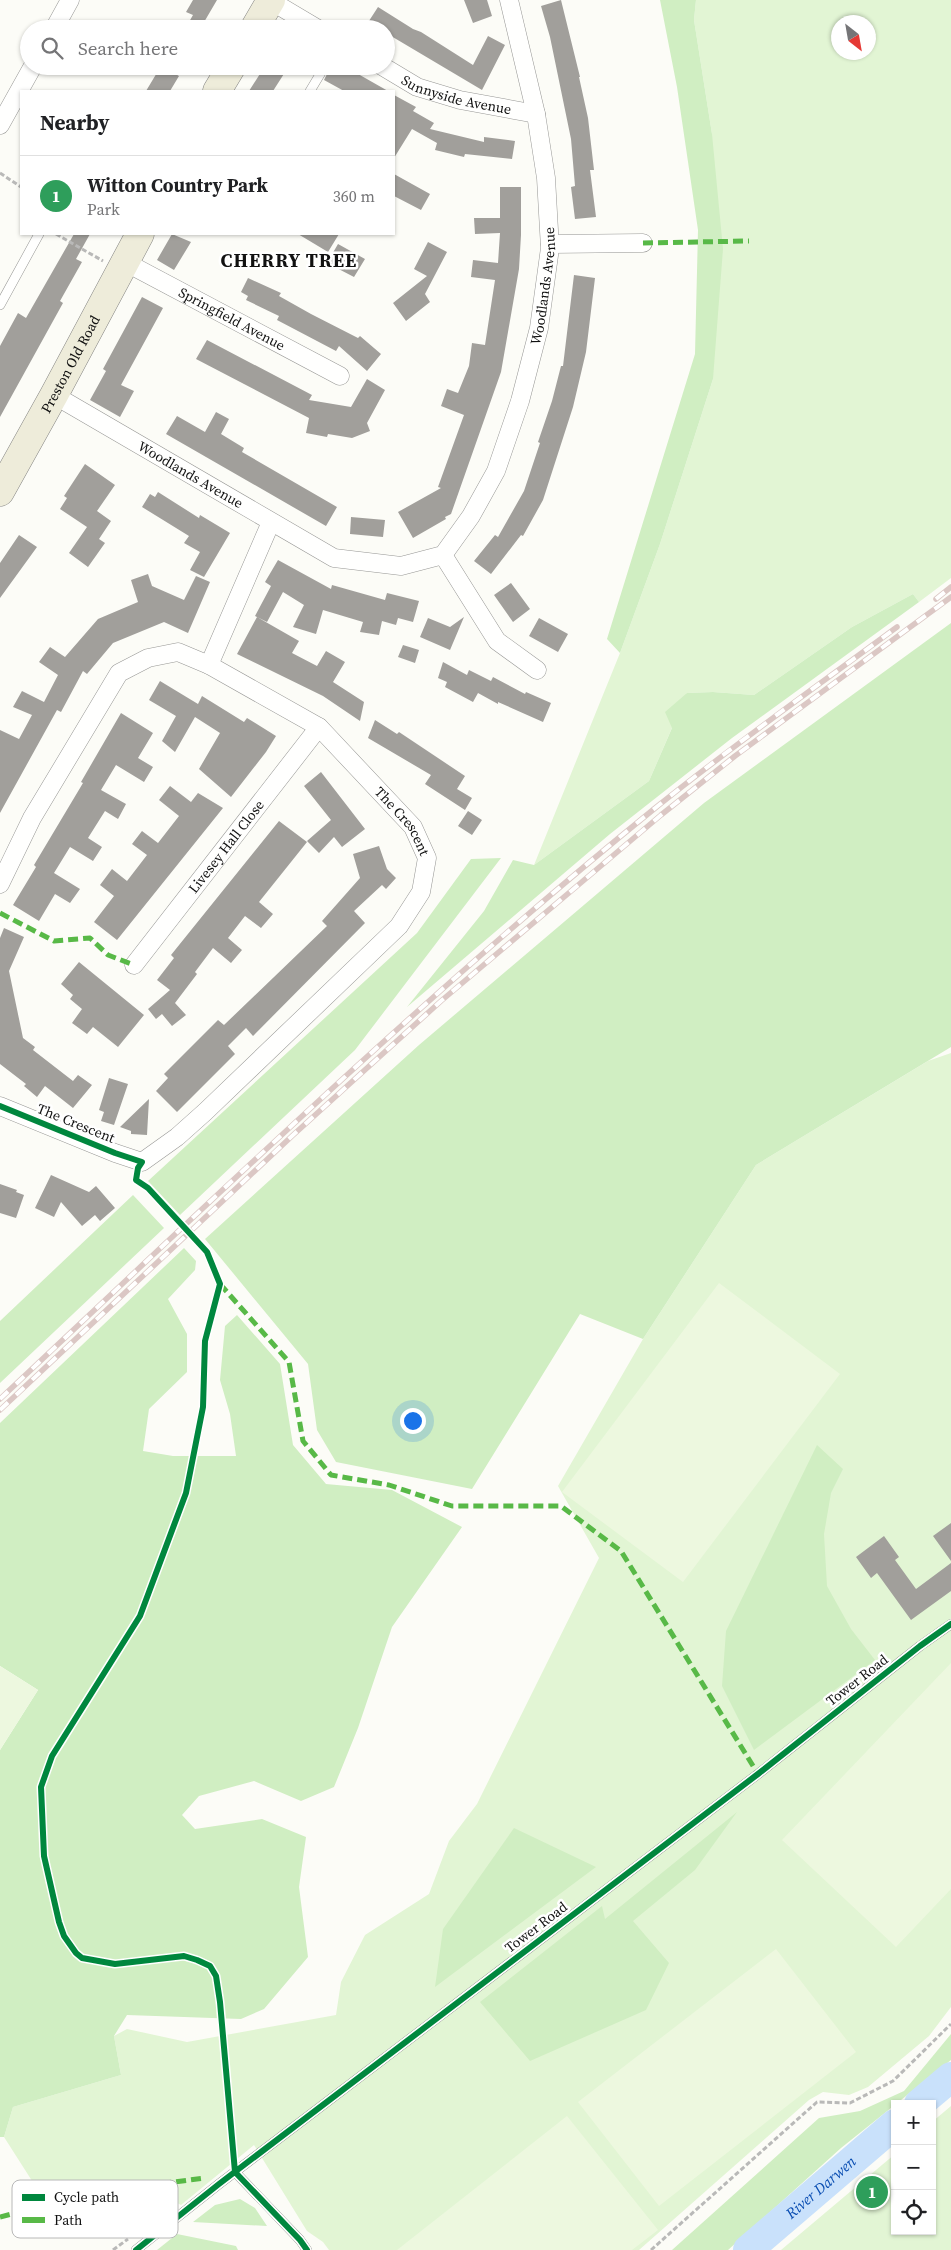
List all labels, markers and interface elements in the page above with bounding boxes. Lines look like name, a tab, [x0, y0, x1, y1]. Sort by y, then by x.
north arrow	[831, 15, 876, 60]
search box	[20, 20, 395, 75]
icon: search	[38, 34, 66, 62]
text: Search here	[78, 35, 178, 61]
street label: Sunnyside Avenue	[398, 70, 513, 119]
text: Nearby	[40, 108, 110, 137]
text: Witton Country Park	[87, 172, 268, 198]
text: 1	[52, 185, 60, 207]
text: 360 m	[333, 185, 375, 207]
text: Park	[87, 198, 120, 220]
street label: Woodlands Avenue	[525, 227, 560, 347]
district label: CHERRY TREE	[221, 247, 357, 273]
street label: Springfield Avenue	[175, 282, 289, 355]
street label: Preston Old Road	[36, 312, 105, 417]
street label: Woodlands Avenue	[134, 436, 247, 513]
street label: The Crescent	[370, 782, 435, 859]
street label: Livesey Hall Close	[183, 796, 269, 897]
street label: The Crescent	[34, 1098, 118, 1148]
your location	[400, 1408, 426, 1434]
street label: Tower Road	[822, 1649, 892, 1711]
street label: Tower Road	[501, 1897, 571, 1957]
map controls	[891, 2100, 936, 2235]
button: +	[891, 2100, 936, 2145]
button: −	[891, 2145, 936, 2190]
water label: River Darwen	[780, 2151, 861, 2224]
pin: 1	[856, 2173, 888, 2211]
legend	[12, 2180, 178, 2238]
text: Cycle path	[54, 2187, 119, 2207]
button: locate	[891, 2190, 936, 2235]
text: Path	[54, 2210, 82, 2230]

